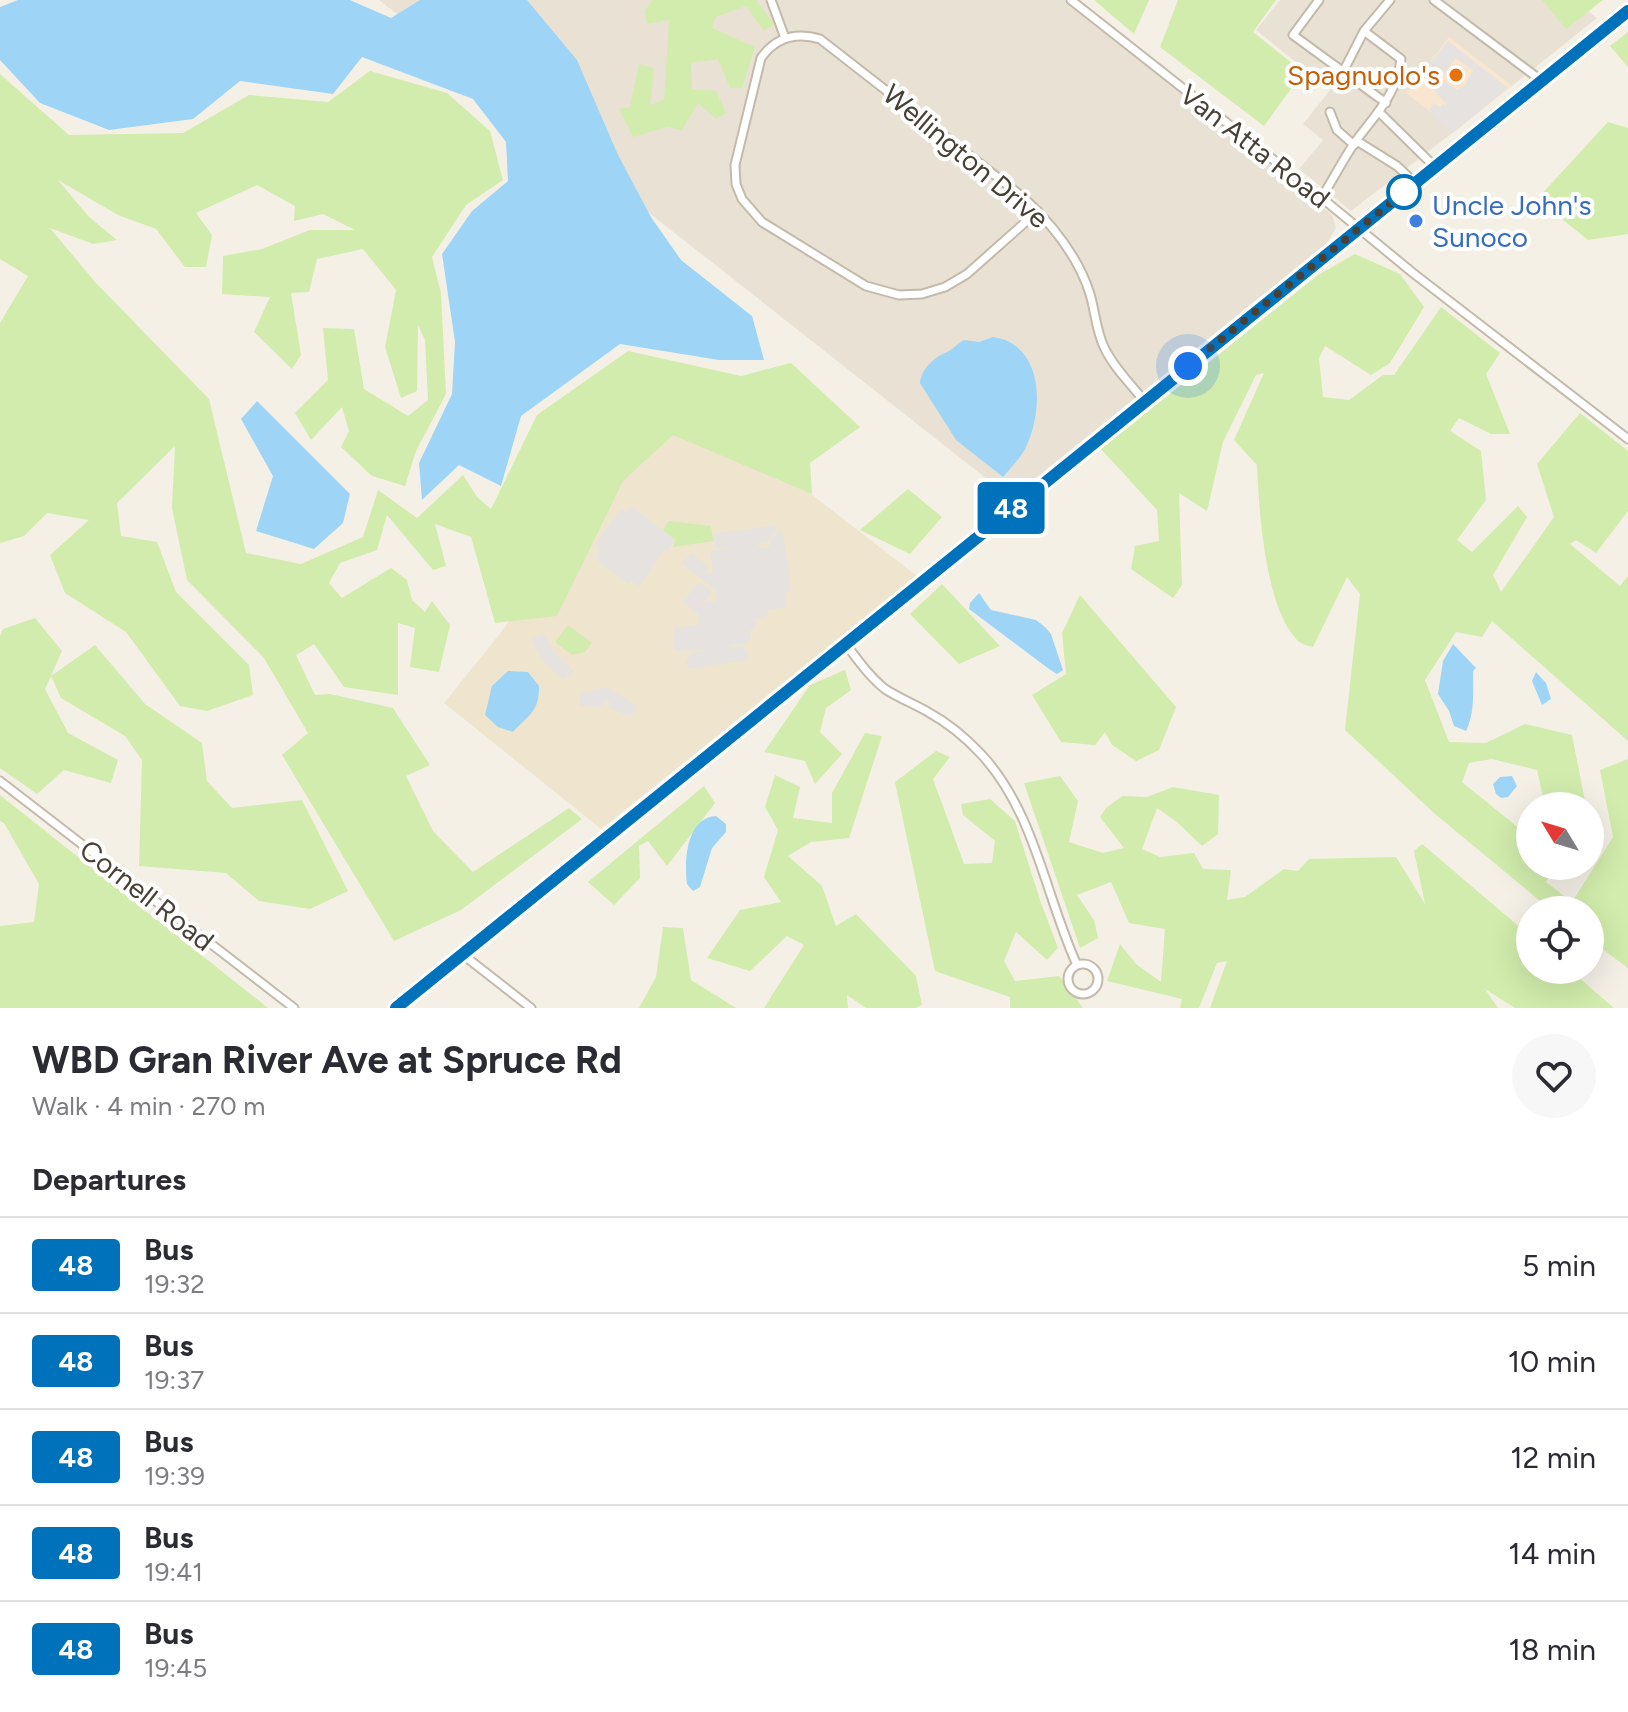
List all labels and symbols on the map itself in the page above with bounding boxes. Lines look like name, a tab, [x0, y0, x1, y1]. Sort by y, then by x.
place label: Spagnuolo's	[1287, 58, 1440, 92]
marker: Spagnuolo's	[1447, 66, 1465, 84]
street label: Wellington Drive	[876, 77, 1056, 235]
street label: Van Atta Road	[1173, 77, 1337, 215]
unlabelled marker	[1387, 175, 1421, 209]
place label: Uncle John's Sunoco	[1432, 188, 1592, 254]
marker: Uncle John's Sunoco	[1407, 212, 1425, 230]
your location	[1168, 346, 1208, 386]
line badge: 48	[975, 482, 1047, 534]
north arrow	[1516, 792, 1604, 880]
street label: Cornell Road	[73, 832, 221, 958]

